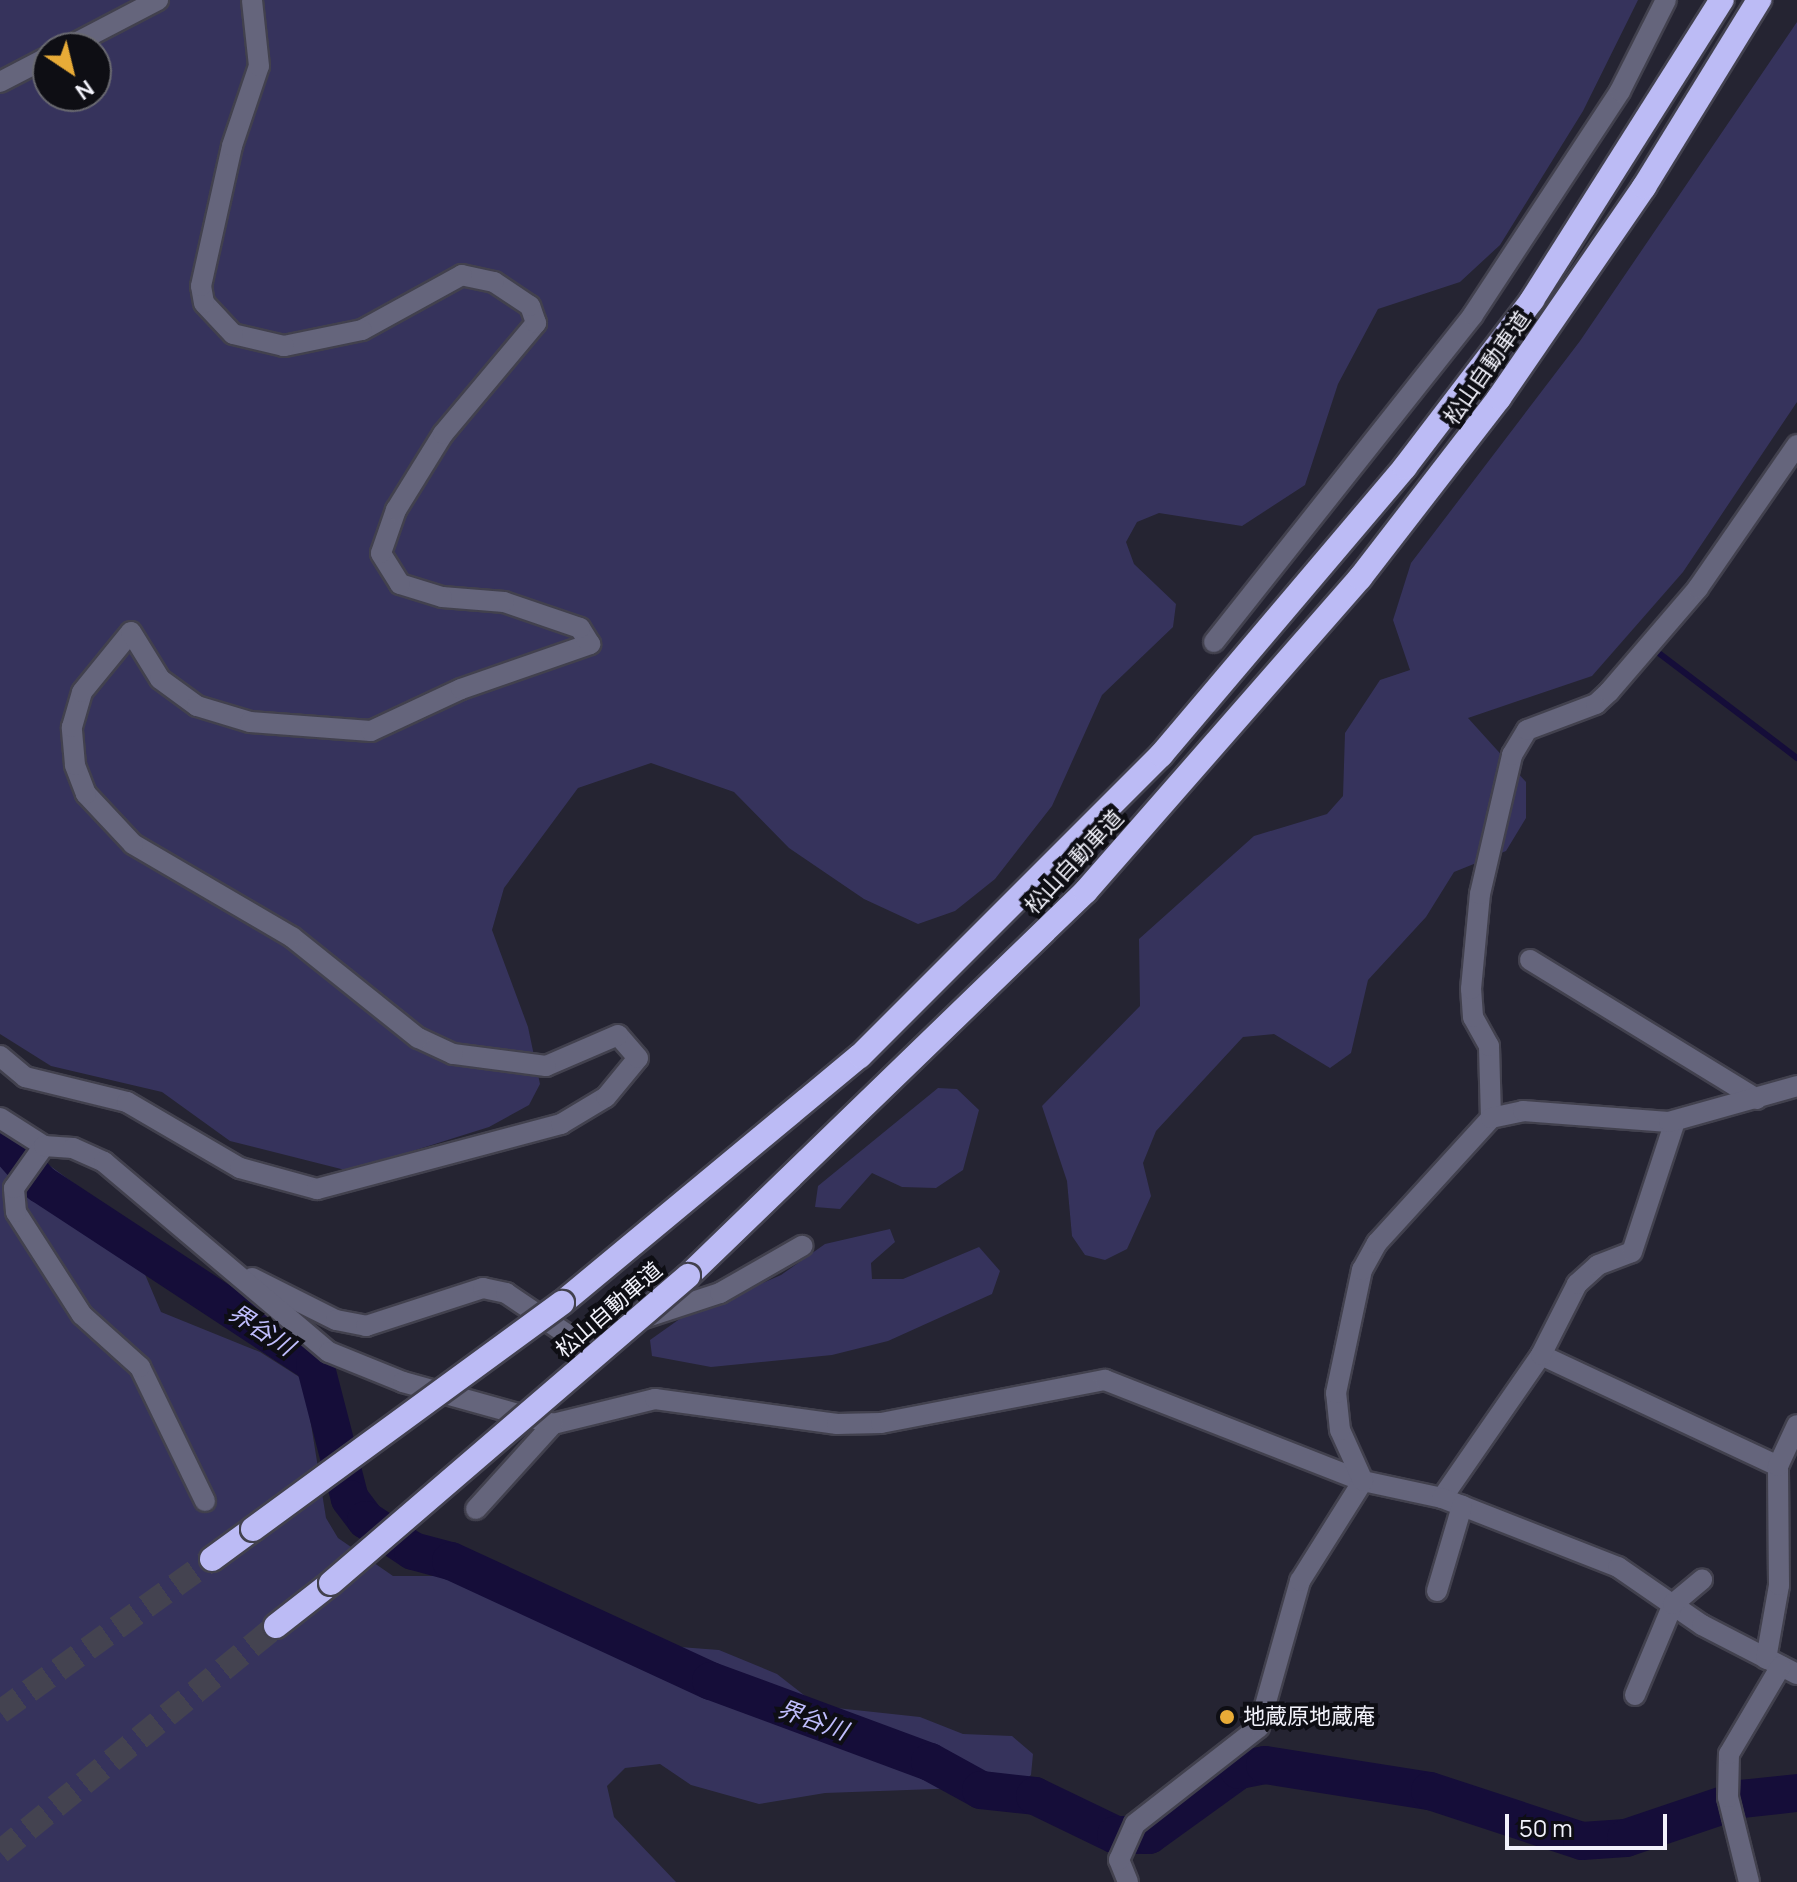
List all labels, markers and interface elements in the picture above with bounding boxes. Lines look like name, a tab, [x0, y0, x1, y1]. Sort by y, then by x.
north arrow	[32, 32, 112, 112]
text: N	[70, 73, 100, 107]
street label: 松山自動車道	[1438, 306, 1536, 430]
street label: 松山自動車道	[1019, 805, 1129, 919]
street label: 松山自動車道	[551, 1257, 667, 1363]
water label: 界谷川	[224, 1297, 300, 1361]
water label: 界谷川	[774, 1693, 852, 1745]
place label: 地蔵原地蔵庵	[1243, 1704, 1375, 1730]
marker: 地蔵原地蔵庵	[1218, 1708, 1236, 1726]
scale bar	[1509, 1798, 1671, 1848]
text: 50 m	[1519, 1811, 1573, 1844]

